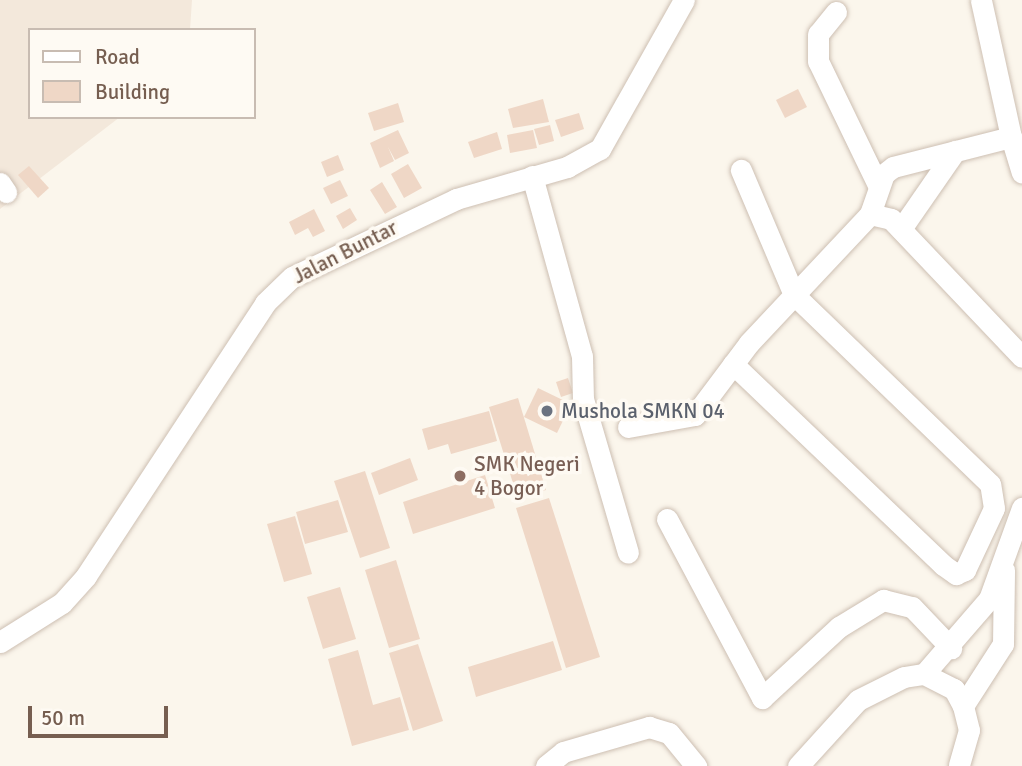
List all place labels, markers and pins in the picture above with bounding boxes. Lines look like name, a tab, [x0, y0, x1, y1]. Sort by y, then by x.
place label: Mushola SMKN 04	[561, 398, 725, 424]
marker: Mushola SMKN 04	[539, 403, 555, 419]
place label: SMK Negeri 4 Bogor	[474, 451, 580, 501]
marker: SMK Negeri 4 Bogor	[452, 468, 468, 484]

